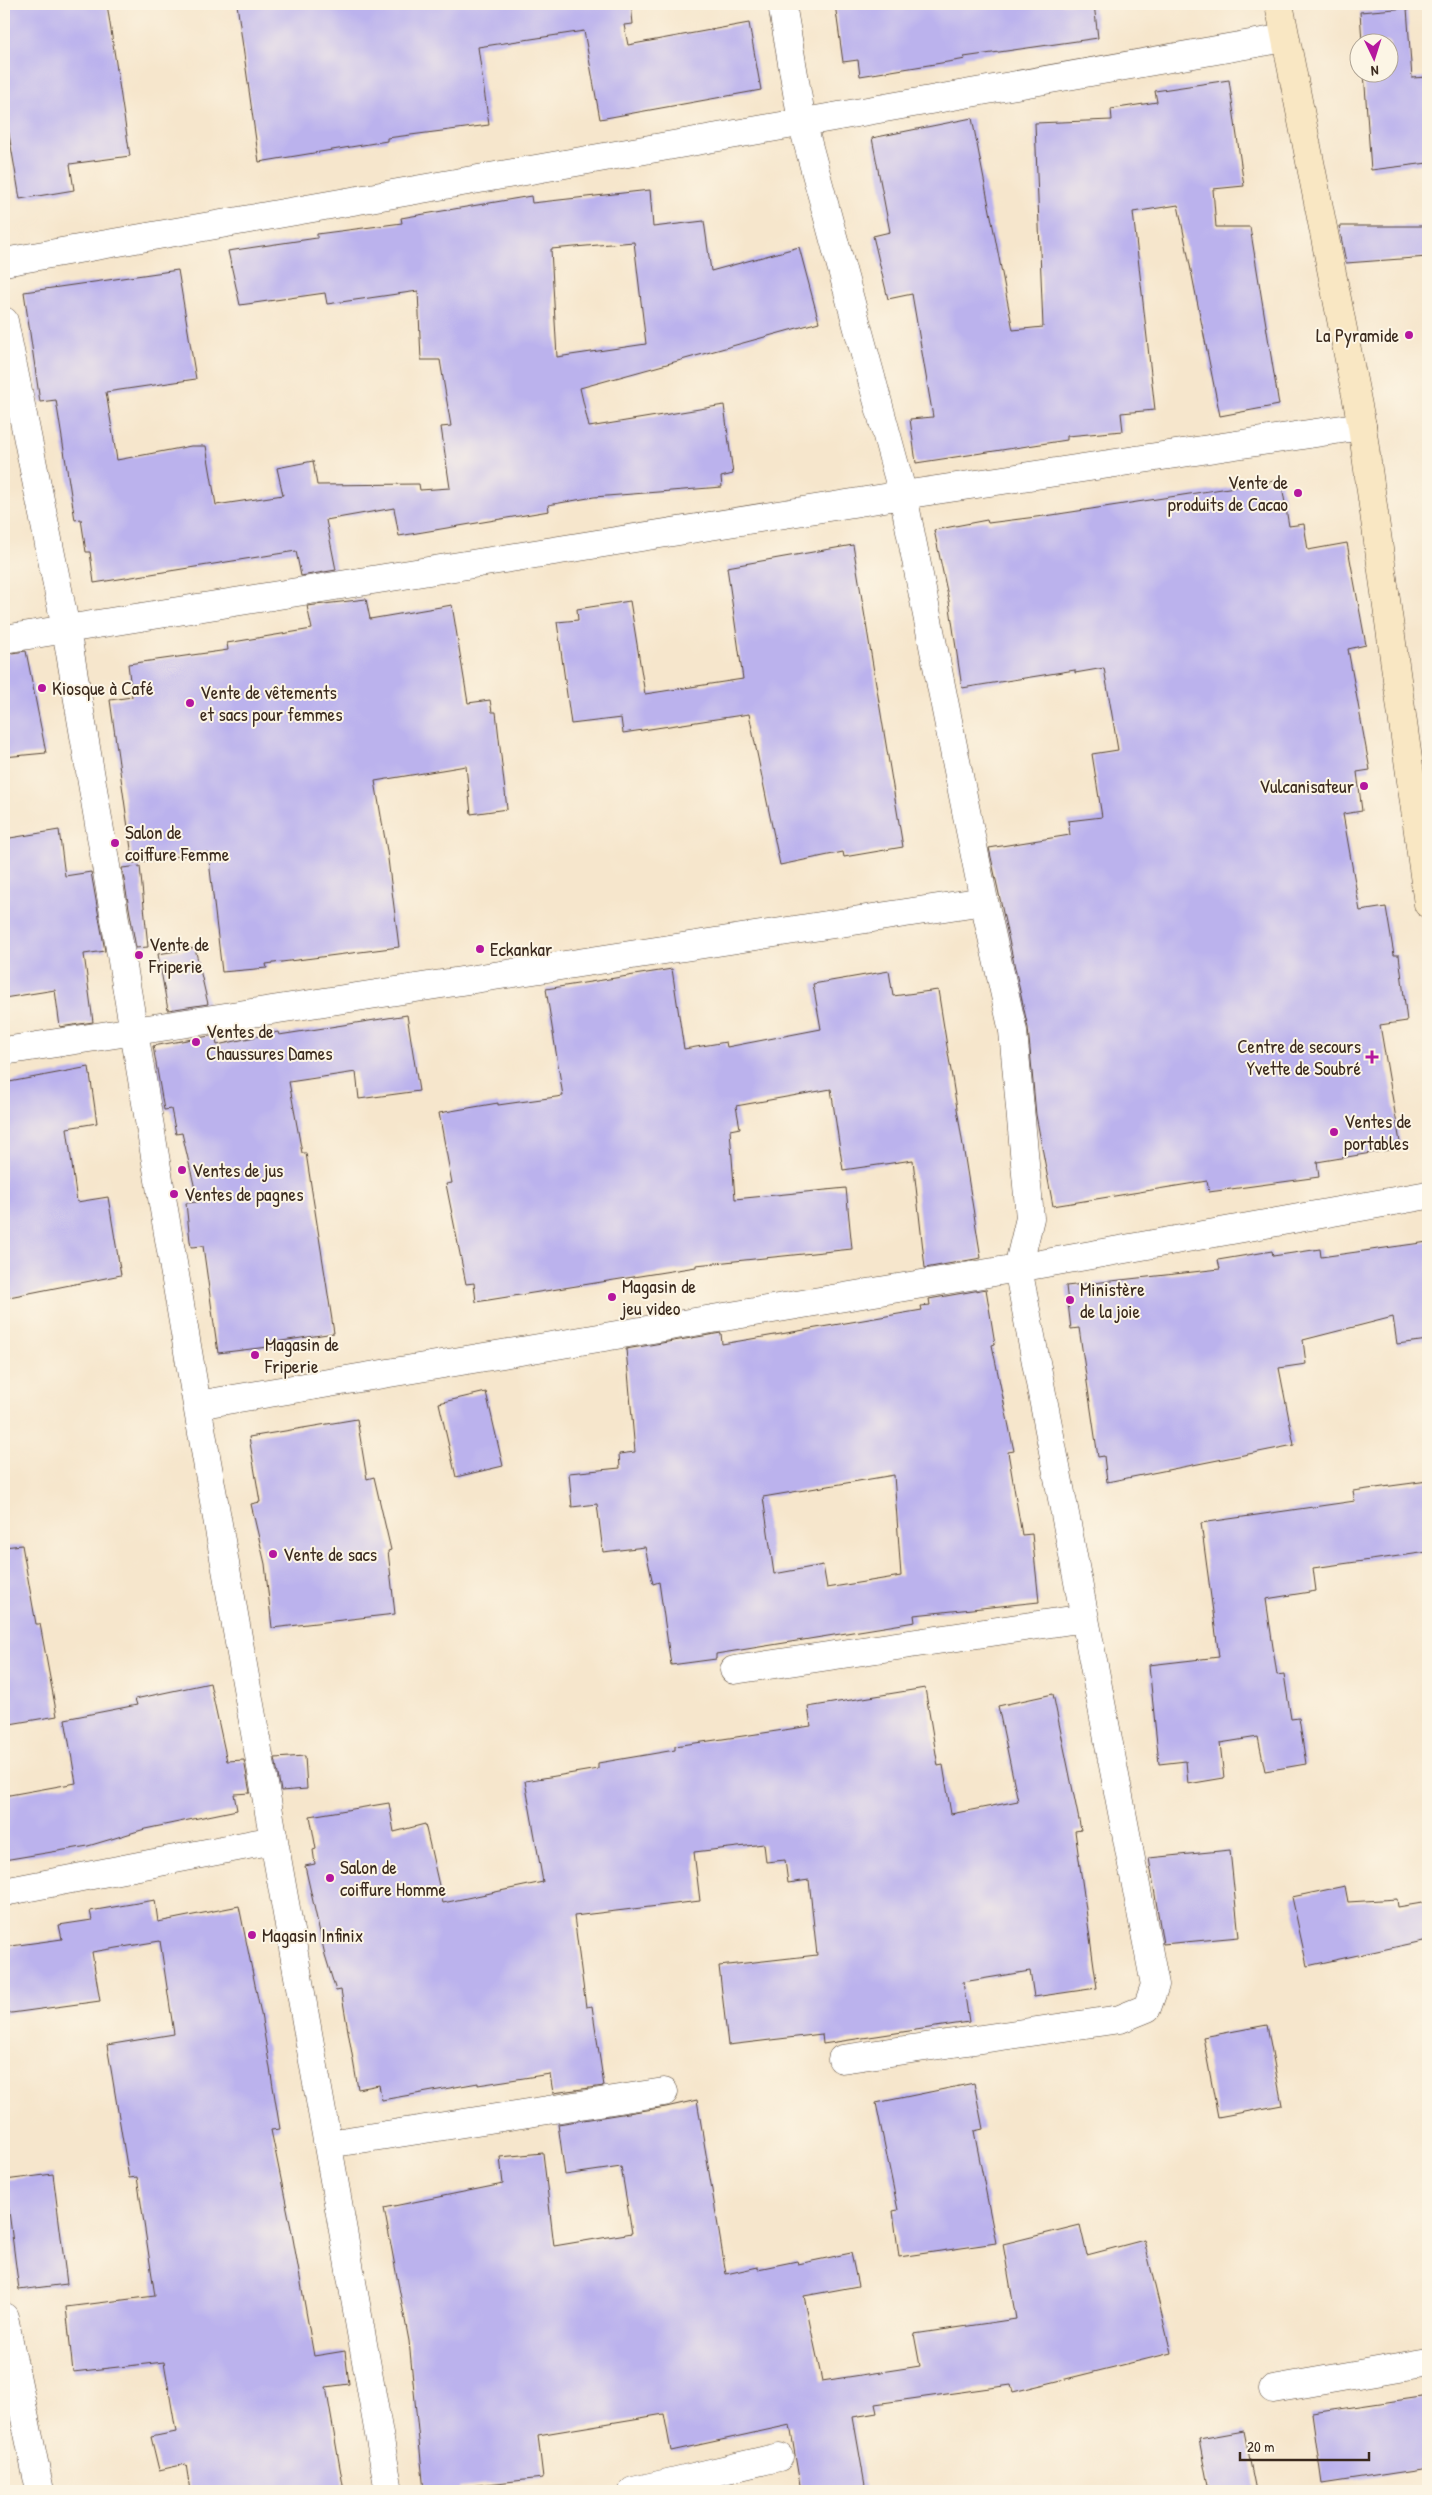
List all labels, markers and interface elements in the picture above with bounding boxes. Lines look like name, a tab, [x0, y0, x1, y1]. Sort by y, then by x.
north arrow	[1350, 32, 1400, 82]
text: N	[1370, 62, 1379, 81]
place label: La Pyramide	[1316, 322, 1399, 348]
marker: La Pyramide	[1403, 329, 1415, 341]
place label: Vente de produits de Cacao	[1168, 469, 1288, 517]
marker: Vente de produits de Cacao	[1292, 487, 1304, 499]
place label: Kiosque à Café	[52, 675, 154, 701]
place label: Vente de vêtements et sacs pour femmes	[200, 679, 342, 727]
marker: Kiosque à Café	[36, 682, 48, 694]
marker: Vente de vêtements et sacs pour femmes	[184, 697, 196, 709]
place label: Vulcanisateur	[1259, 773, 1355, 799]
marker: Vulcanisateur	[1358, 780, 1370, 792]
place label: Salon de coiffure Femme	[125, 819, 230, 867]
marker: Salon de coiffure Femme	[109, 837, 121, 849]
place label: Vente de Friperie	[148, 931, 210, 979]
place label: Eckankar	[490, 936, 553, 962]
marker: Eckankar	[474, 943, 486, 955]
marker: Vente de Friperie	[133, 949, 145, 961]
place label: Ventes de Chaussures Dames	[206, 1018, 333, 1066]
place label: Centre de secours Yvette de Soubré	[1237, 1033, 1361, 1081]
marker: Ventes de Chaussures Dames	[190, 1036, 202, 1048]
marker: Centre de secours Yvette de Soubré	[1365, 1050, 1379, 1064]
place label: Ventes de portables	[1344, 1108, 1412, 1156]
marker: Ventes de portables	[1328, 1126, 1340, 1138]
place label: Ventes de jus	[192, 1157, 283, 1183]
marker: Ventes de jus	[176, 1164, 188, 1176]
place label: Ventes de pagnes	[184, 1181, 303, 1207]
marker: Ventes de pagnes	[168, 1188, 180, 1200]
place label: Magasin de jeu video	[620, 1273, 697, 1321]
place label: Ministère de la joie	[1080, 1276, 1145, 1324]
marker: Magasin de jeu video	[606, 1291, 618, 1303]
marker: Ministère de la joie	[1064, 1294, 1076, 1306]
place label: Magasin de Friperie	[264, 1331, 340, 1379]
marker: Magasin de Friperie	[249, 1349, 261, 1361]
place label: Vente de sacs	[283, 1541, 377, 1567]
marker: Vente de sacs	[267, 1548, 279, 1560]
place label: Salon de coiffure Homme	[340, 1854, 446, 1902]
marker: Salon de coiffure Homme	[324, 1872, 336, 1884]
place label: Magasin Infinix	[262, 1922, 363, 1948]
marker: Magasin Infinix	[246, 1929, 258, 1941]
scale bar	[1240, 2430, 1368, 2462]
text: 20 m	[1247, 2436, 1274, 2457]

